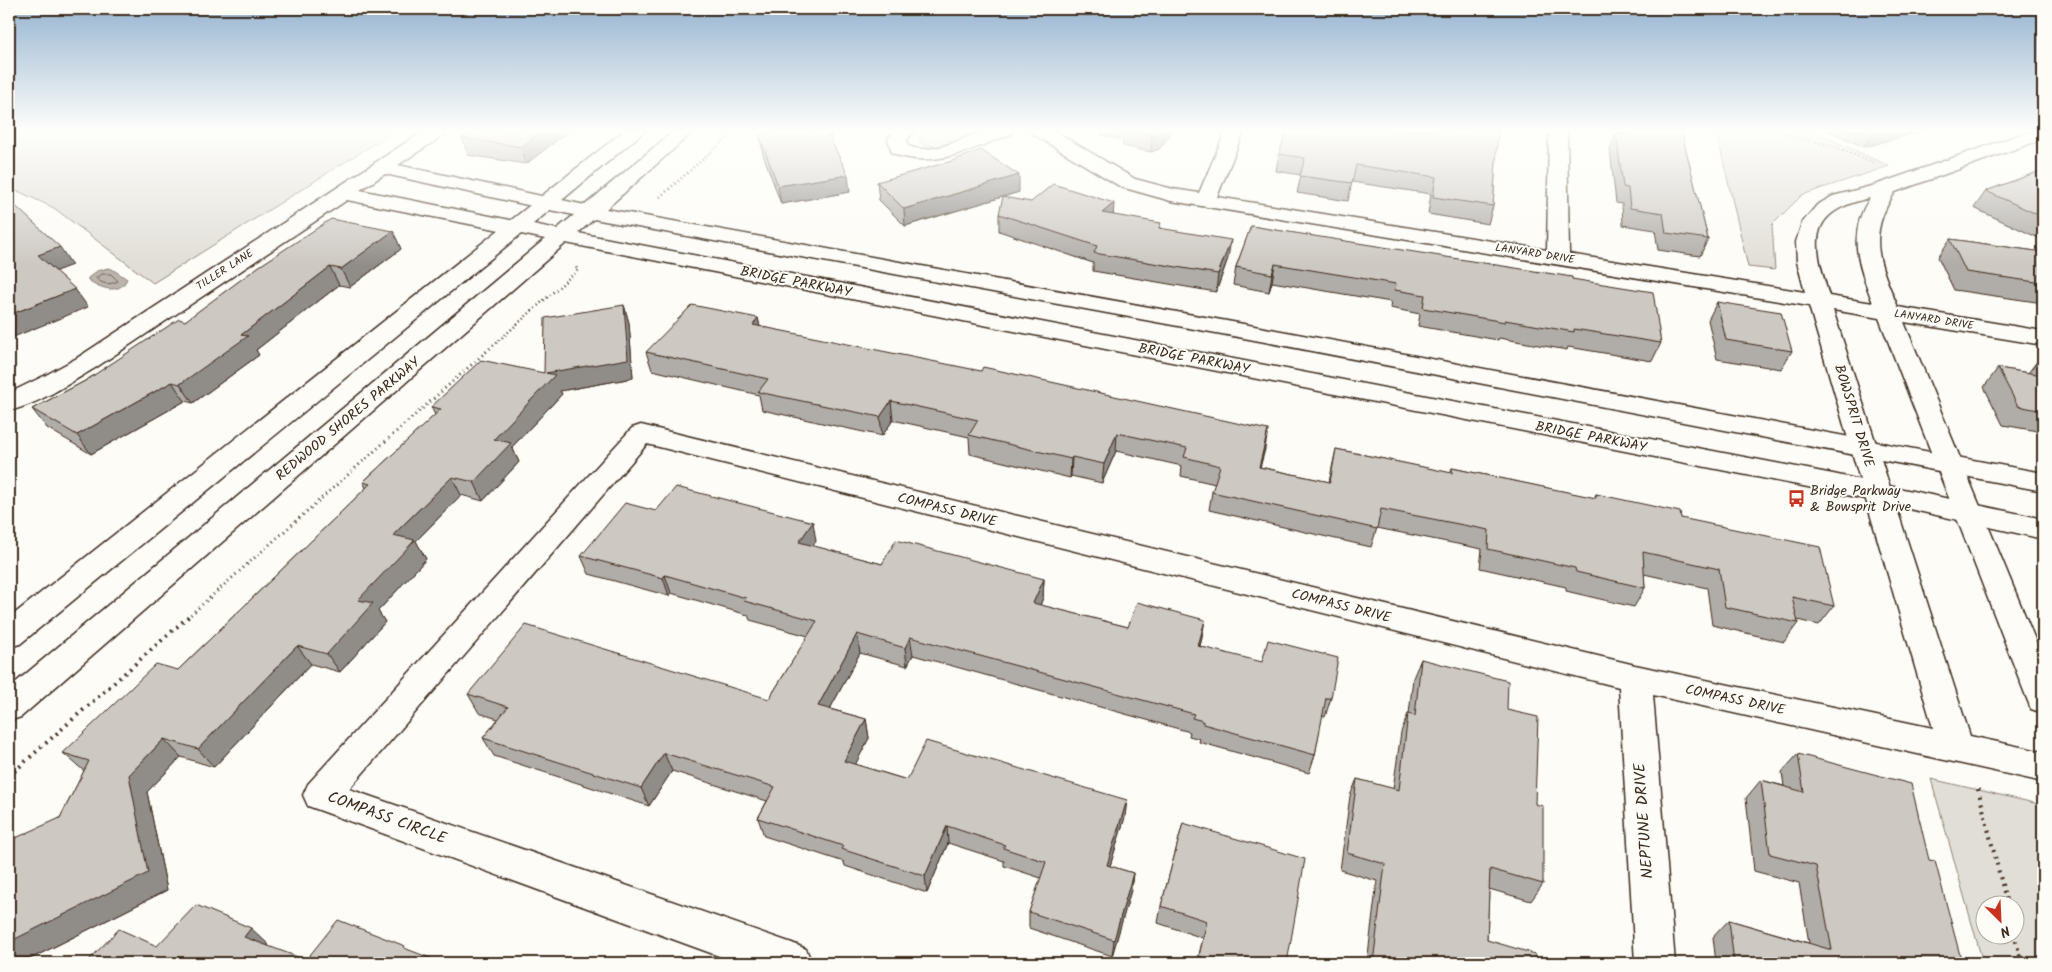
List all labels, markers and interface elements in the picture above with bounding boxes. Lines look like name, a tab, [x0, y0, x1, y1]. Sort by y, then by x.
street label: LANYARD DRIVE	[1494, 239, 1577, 269]
street label: TILLER LANE	[193, 244, 258, 295]
street label: BRIDGE PARKWAY	[738, 260, 854, 304]
street label: LANYARD DRIVE	[1893, 305, 1976, 335]
street label: BRIDGE PARKWAY	[1136, 337, 1252, 381]
street label: REDWOOD SHORES PARKWAY	[271, 351, 426, 486]
street label: BOWSPRIT DRIVE	[1828, 362, 1880, 471]
street label: BRIDGE PARKWAY	[1533, 415, 1649, 459]
place label: Bridge Parkway & Bowsprit Drive	[1810, 480, 1912, 518]
street label: COMPASS DRIVE	[895, 487, 1000, 533]
bus stop icon: Bridge Parkway & Bowsprit Drive	[1786, 489, 1806, 509]
street label: COMPASS DRIVE	[1289, 583, 1394, 629]
street label: COMPASS DRIVE	[1683, 679, 1788, 722]
street label: NEPTUNE DRIVE	[1627, 762, 1661, 880]
street label: COMPASS CIRCLE	[324, 785, 451, 851]
north arrow	[1974, 894, 2024, 944]
text: N	[1996, 919, 2013, 943]

